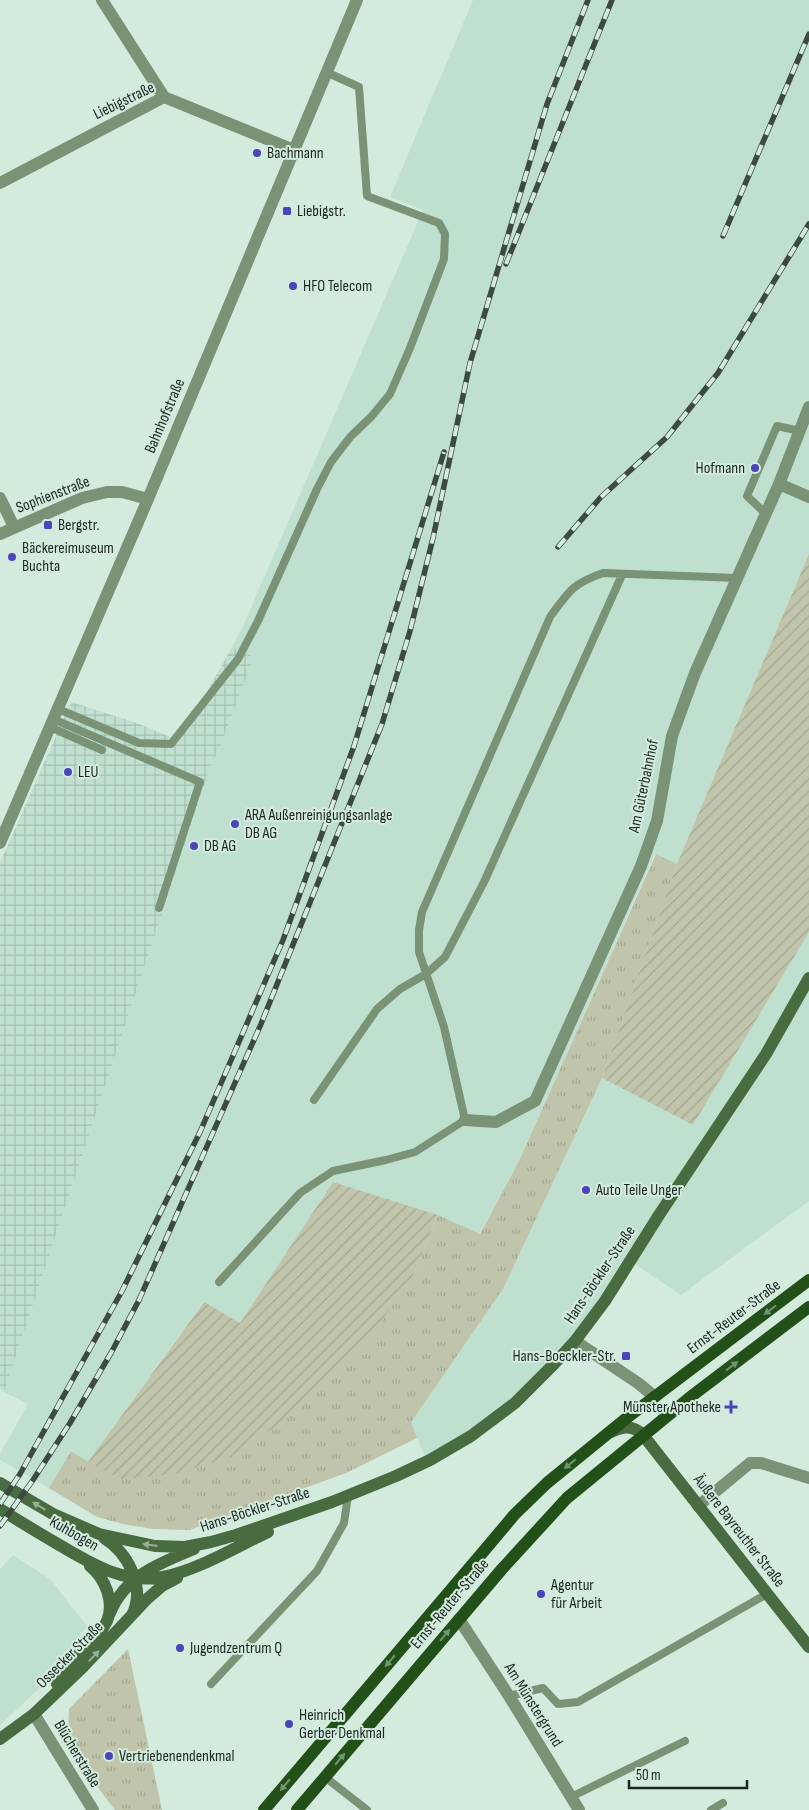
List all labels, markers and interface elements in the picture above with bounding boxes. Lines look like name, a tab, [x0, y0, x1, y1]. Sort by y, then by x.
street label: Liebigstraße	[90, 78, 158, 124]
place label: Bachmann	[267, 144, 324, 163]
marker: Bachmann	[251, 147, 263, 159]
place label: Liebigstr.	[297, 202, 346, 221]
marker: Liebigstr.	[281, 205, 293, 217]
place label: HFO Telecom	[303, 277, 372, 296]
marker: HFO Telecom	[287, 280, 299, 292]
street label: Bahnhofstraße	[141, 376, 189, 456]
place label: Hofmann	[696, 459, 745, 478]
marker: Hofmann	[749, 462, 761, 474]
street label: Sophienstraße	[13, 472, 93, 518]
place label: Bergstr.	[58, 516, 99, 535]
marker: Bergstr.	[42, 519, 54, 531]
place label: Bäckereimuseum Buchta	[22, 539, 114, 576]
marker: Bäckereimuseum Buchta	[6, 551, 18, 563]
street label: Am Güterbahnhof	[625, 737, 663, 835]
place label: LEU	[78, 763, 98, 782]
marker: LEU	[62, 766, 74, 778]
place label: ARA Außenreinigungsanlage DB AG	[244, 806, 393, 843]
marker: ARA Außenreinigungsanlage DB AG	[229, 818, 241, 830]
place label: DB AG	[204, 837, 236, 856]
marker: DB AG	[188, 840, 200, 852]
place label: Auto Teile Unger	[595, 1181, 683, 1200]
marker: Auto Teile Unger	[580, 1184, 592, 1196]
street label: Hans-Böckler-Straße	[560, 1222, 640, 1328]
street label: Ernst-Reuter-Straße	[684, 1276, 784, 1358]
one-way arrow	[763, 1305, 777, 1315]
place label: Hans-Boeckler-Str.	[512, 1347, 616, 1366]
marker: Hans-Boeckler-Str.	[620, 1350, 632, 1362]
one-way arrow	[725, 1360, 738, 1371]
place label: Münster Apotheke	[623, 1398, 721, 1417]
marker: Münster Apotheke	[725, 1401, 737, 1413]
one-way arrow	[564, 1459, 577, 1470]
street label: Äußere Bayreuther Straße	[689, 1470, 789, 1591]
street label: Hans-Böckler-Straße	[198, 1483, 312, 1537]
one-way arrow	[32, 1502, 45, 1511]
street label: Kuhbogen	[46, 1512, 102, 1556]
one-way arrow	[142, 1541, 158, 1549]
street label: Ernst-Reuter-Straße	[407, 1555, 493, 1653]
place label: Agentur für Arbeit	[550, 1576, 602, 1613]
marker: Agentur für Arbeit	[535, 1588, 547, 1600]
street label: Ossecker Straße	[33, 1618, 107, 1692]
one-way arrow	[439, 1630, 451, 1642]
place label: Jugendzentrum Q	[189, 1639, 282, 1658]
marker: Jugendzentrum Q	[174, 1642, 186, 1654]
one-way arrow	[88, 1650, 100, 1662]
one-way arrow	[384, 1654, 395, 1667]
street label: Am Münstergrund	[499, 1659, 566, 1750]
place label: Heinrich Gerber Denkmal	[299, 1706, 385, 1743]
street label: Blücherstraße	[50, 1717, 104, 1791]
marker: Heinrich Gerber Denkmal	[283, 1718, 295, 1730]
place label: Vertriebenendenkmal	[119, 1747, 234, 1766]
marker: Vertriebenendenkmal	[103, 1750, 115, 1762]
one-way arrow	[334, 1754, 346, 1766]
scale bar	[629, 1758, 746, 1790]
text: 50 m	[636, 1766, 661, 1785]
one-way arrow	[279, 1778, 290, 1791]

